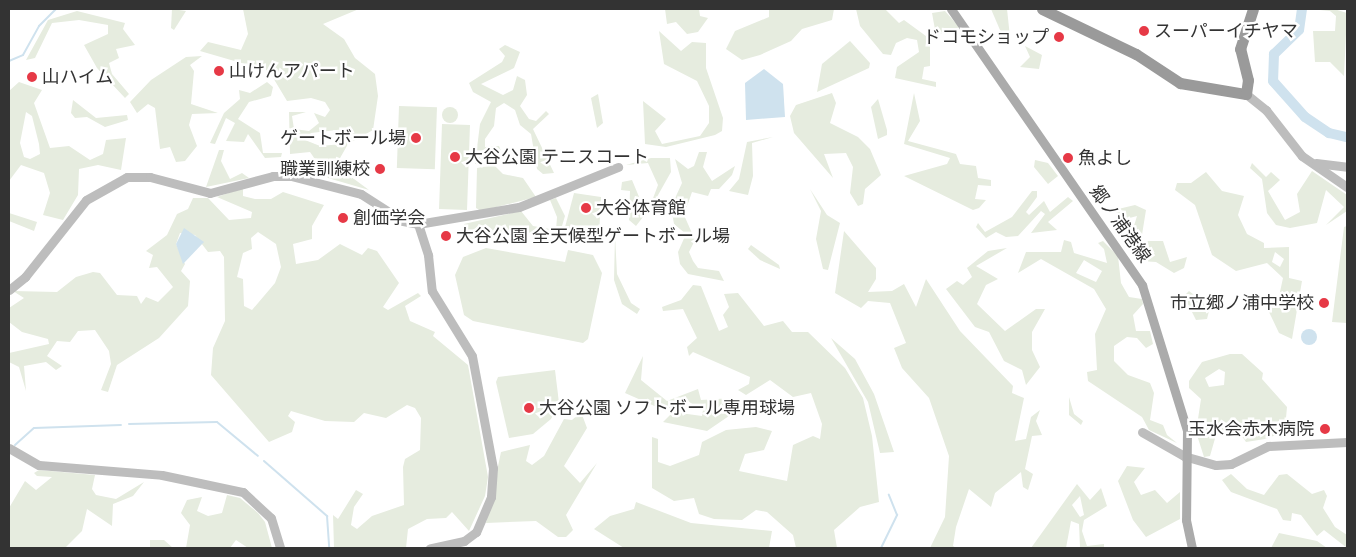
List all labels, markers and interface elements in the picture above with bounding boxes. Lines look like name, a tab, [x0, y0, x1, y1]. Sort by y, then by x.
place label: スーパーイチヤマ	[1154, 20, 1298, 42]
marker: スーパーイチヤマ	[1138, 25, 1150, 37]
place label: ドコモショップ	[923, 26, 1049, 48]
marker: ドコモショップ	[1053, 31, 1065, 43]
place label: 山けんアパート	[229, 60, 355, 82]
marker: 山けんアパート	[213, 65, 225, 77]
place label: 山ハイム	[42, 66, 114, 88]
marker: 山ハイム	[26, 71, 38, 83]
place label: ゲートボール場	[280, 127, 406, 149]
marker: ゲートボール場	[410, 132, 422, 144]
place label: 大谷公園 テニスコート	[465, 146, 649, 168]
place label: 魚よし	[1078, 147, 1132, 169]
marker: 大谷公園 テニスコート	[449, 151, 461, 163]
marker: 魚よし	[1062, 152, 1074, 164]
place label: 職業訓練校	[280, 158, 370, 180]
marker: 職業訓練校	[374, 163, 386, 175]
street label: 郷ノ浦港線	[1085, 181, 1155, 267]
place label: 大谷体育館	[596, 197, 686, 219]
marker: 大谷体育館	[580, 202, 592, 214]
place label: 創価学会	[353, 207, 425, 229]
marker: 創価学会	[337, 212, 349, 224]
place label: 大谷公園 全天候型ゲートボール場	[456, 225, 730, 247]
marker: 大谷公園 全天候型ゲートボール場	[440, 230, 452, 242]
place label: 市立郷ノ浦中学校	[1170, 292, 1314, 314]
marker: 市立郷ノ浦中学校	[1318, 297, 1330, 309]
place label: 大谷公園 ソフトボール専用球場	[539, 397, 795, 419]
marker: 大谷公園 ソフトボール専用球場	[523, 402, 535, 414]
place label: 玉水会赤木病院	[1188, 418, 1314, 440]
marker: 玉水会赤木病院	[1318, 422, 1332, 436]

